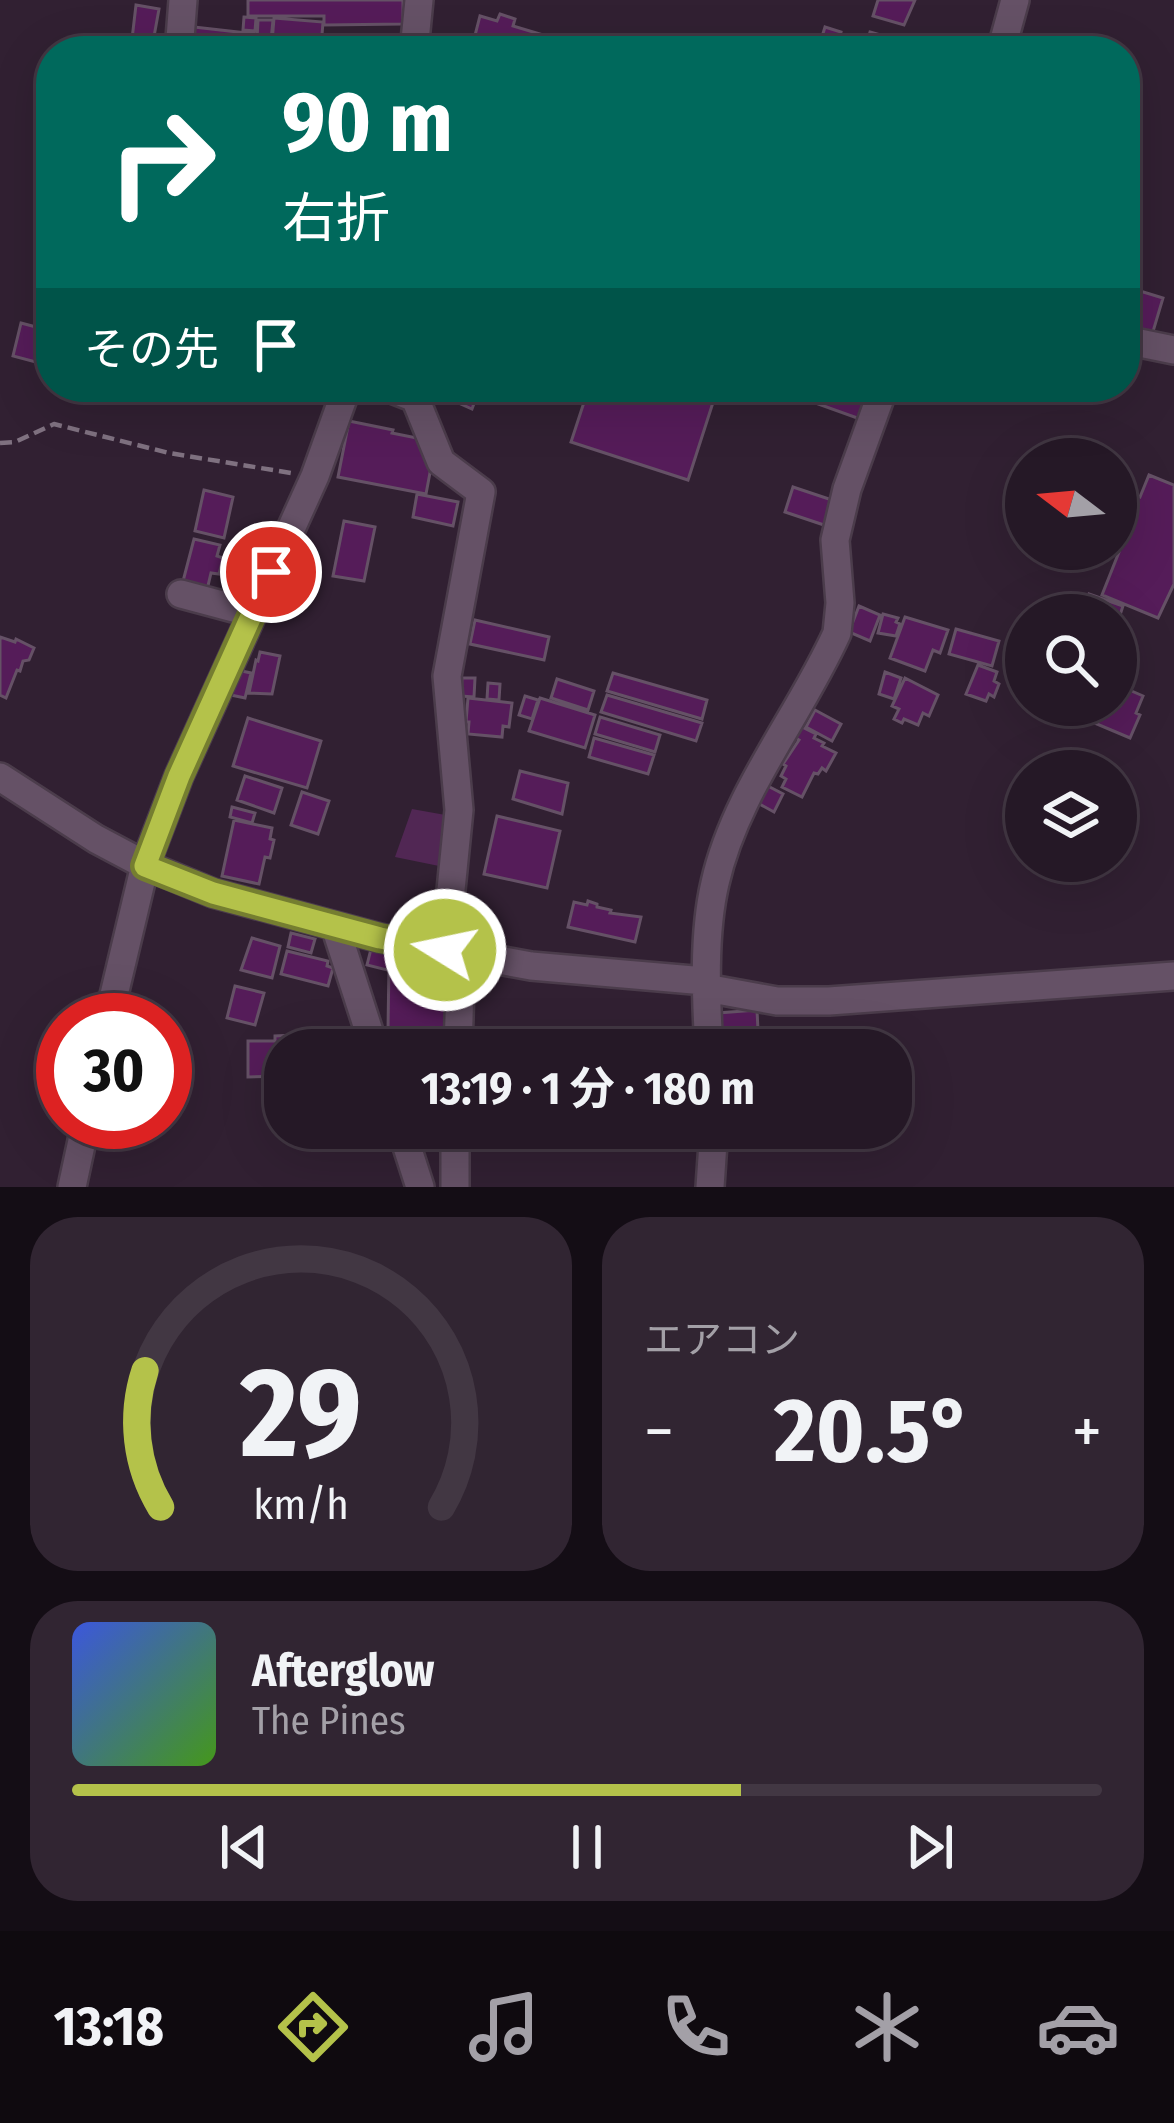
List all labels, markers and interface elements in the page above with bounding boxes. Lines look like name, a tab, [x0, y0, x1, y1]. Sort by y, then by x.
text: 90 m	[282, 72, 453, 173]
icon: right	[84, 84, 240, 240]
text: 右折	[282, 187, 390, 251]
icon: arrive	[243, 312, 309, 378]
text: その先	[84, 323, 219, 377]
north arrow	[1005, 438, 1137, 570]
map controls	[1005, 438, 1137, 882]
pin	[220, 521, 322, 623]
icon: arrive	[238, 539, 304, 605]
button: search	[1005, 594, 1137, 726]
button: layers	[1005, 750, 1137, 882]
position arrow	[382, 887, 508, 1013]
speed limit sign: 30	[36, 993, 192, 1149]
text: 13:19 · 1 分 · 180 m	[421, 1062, 755, 1116]
text: エアコン	[644, 1317, 800, 1363]
text: 29	[239, 1339, 362, 1489]
text: 20.5°	[774, 1377, 972, 1485]
text: −	[644, 1392, 674, 1471]
text: +	[1072, 1392, 1102, 1471]
text: km/h	[253, 1479, 349, 1530]
text: Afterglow	[252, 1644, 434, 1698]
text: The Pines	[252, 1698, 406, 1744]
icon: previous	[211, 1814, 277, 1880]
icon: pause	[554, 1814, 620, 1880]
icon: next	[897, 1814, 963, 1880]
icon: directions	[271, 1985, 355, 2069]
icon: music	[462, 1985, 546, 2069]
icon: phone	[654, 1985, 738, 2069]
icon: climate	[845, 1985, 929, 2069]
icon: car	[1036, 1985, 1120, 2069]
text: 13:18	[54, 1995, 164, 2059]

